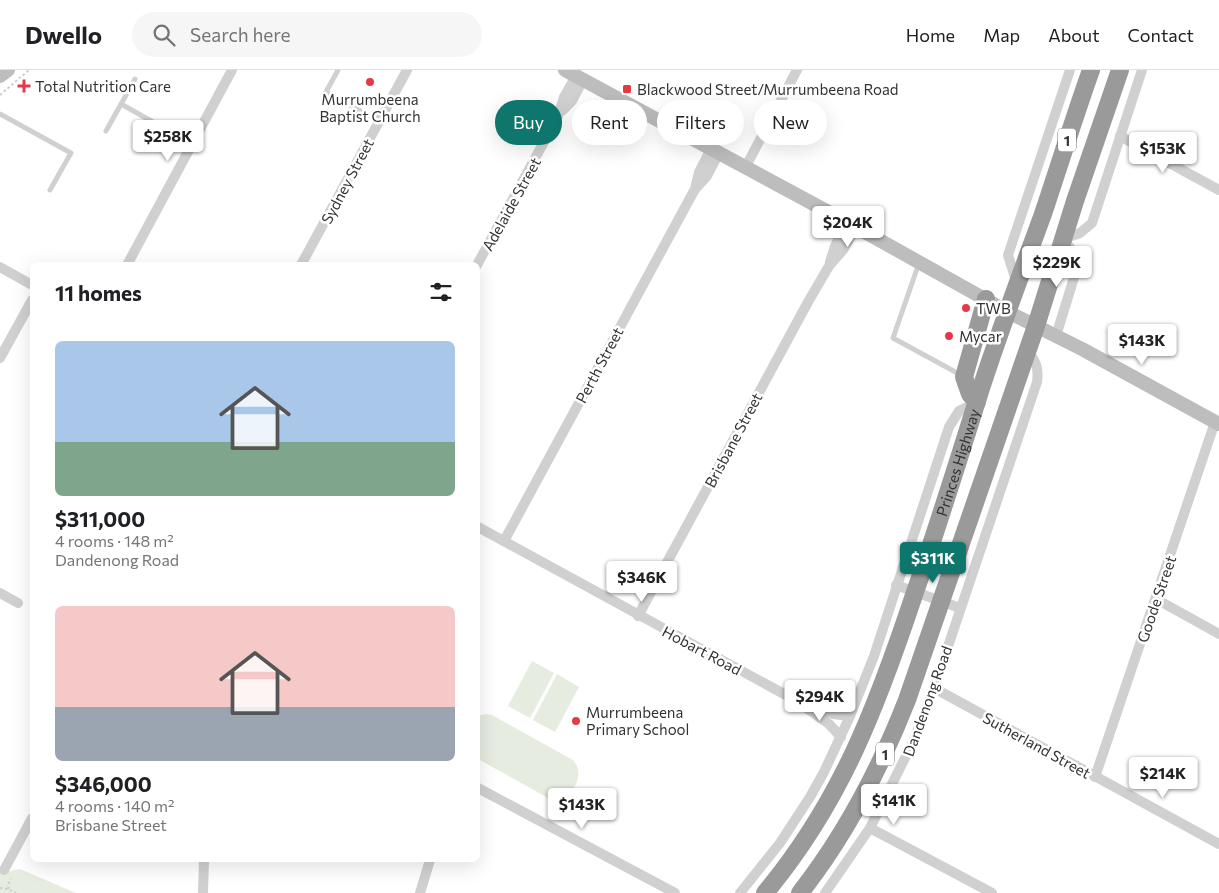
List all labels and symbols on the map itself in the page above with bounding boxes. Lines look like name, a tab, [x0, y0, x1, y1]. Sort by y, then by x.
marker: Murrumbeena Baptist Church	[364, 76, 376, 88]
place label: Total Nutrition Care	[35, 77, 171, 95]
marker: Total Nutrition Care	[17, 79, 31, 93]
place label: Blackwood Street/Murrumbeena Road	[637, 80, 898, 98]
marker: Blackwood Street/Murrumbeena Road	[621, 83, 633, 95]
place label: Murrumbeena Baptist Church	[319, 90, 421, 125]
pin: $258K	[133, 119, 203, 162]
road number: 1	[1058, 128, 1076, 152]
pin: $153K	[1128, 132, 1198, 174]
street label: Sydney Street	[317, 135, 377, 227]
street label: Adelaide Street	[478, 154, 544, 254]
pin: $204K	[813, 206, 883, 248]
pin: $229K	[1022, 246, 1092, 288]
place label: TWB	[976, 299, 1011, 317]
marker: TWB	[960, 302, 972, 314]
street label: Perth Street	[572, 324, 626, 406]
pin: $143K	[1107, 324, 1177, 366]
place label: Mycar	[959, 327, 1002, 345]
marker: Mycar	[943, 330, 955, 342]
street label: Brisbane Street	[700, 389, 766, 491]
street label: Princes Highway	[932, 406, 983, 518]
pin: $311K	[898, 542, 968, 584]
street label: Goode Street	[1133, 553, 1179, 645]
pin: $346K	[607, 560, 677, 603]
street label: Hobart Road	[659, 622, 745, 678]
street label: Dandenong Road	[899, 643, 955, 759]
pin: $294K	[785, 680, 855, 722]
place label: Murrumbeena Primary School	[586, 703, 689, 738]
street label: Sutherland Street	[980, 708, 1094, 782]
marker: Murrumbeena Primary School	[570, 715, 582, 727]
road number: 1	[876, 742, 894, 766]
pin: $214K	[1128, 756, 1198, 799]
pin: $141K	[859, 784, 929, 826]
pin: $143K	[547, 788, 617, 830]

